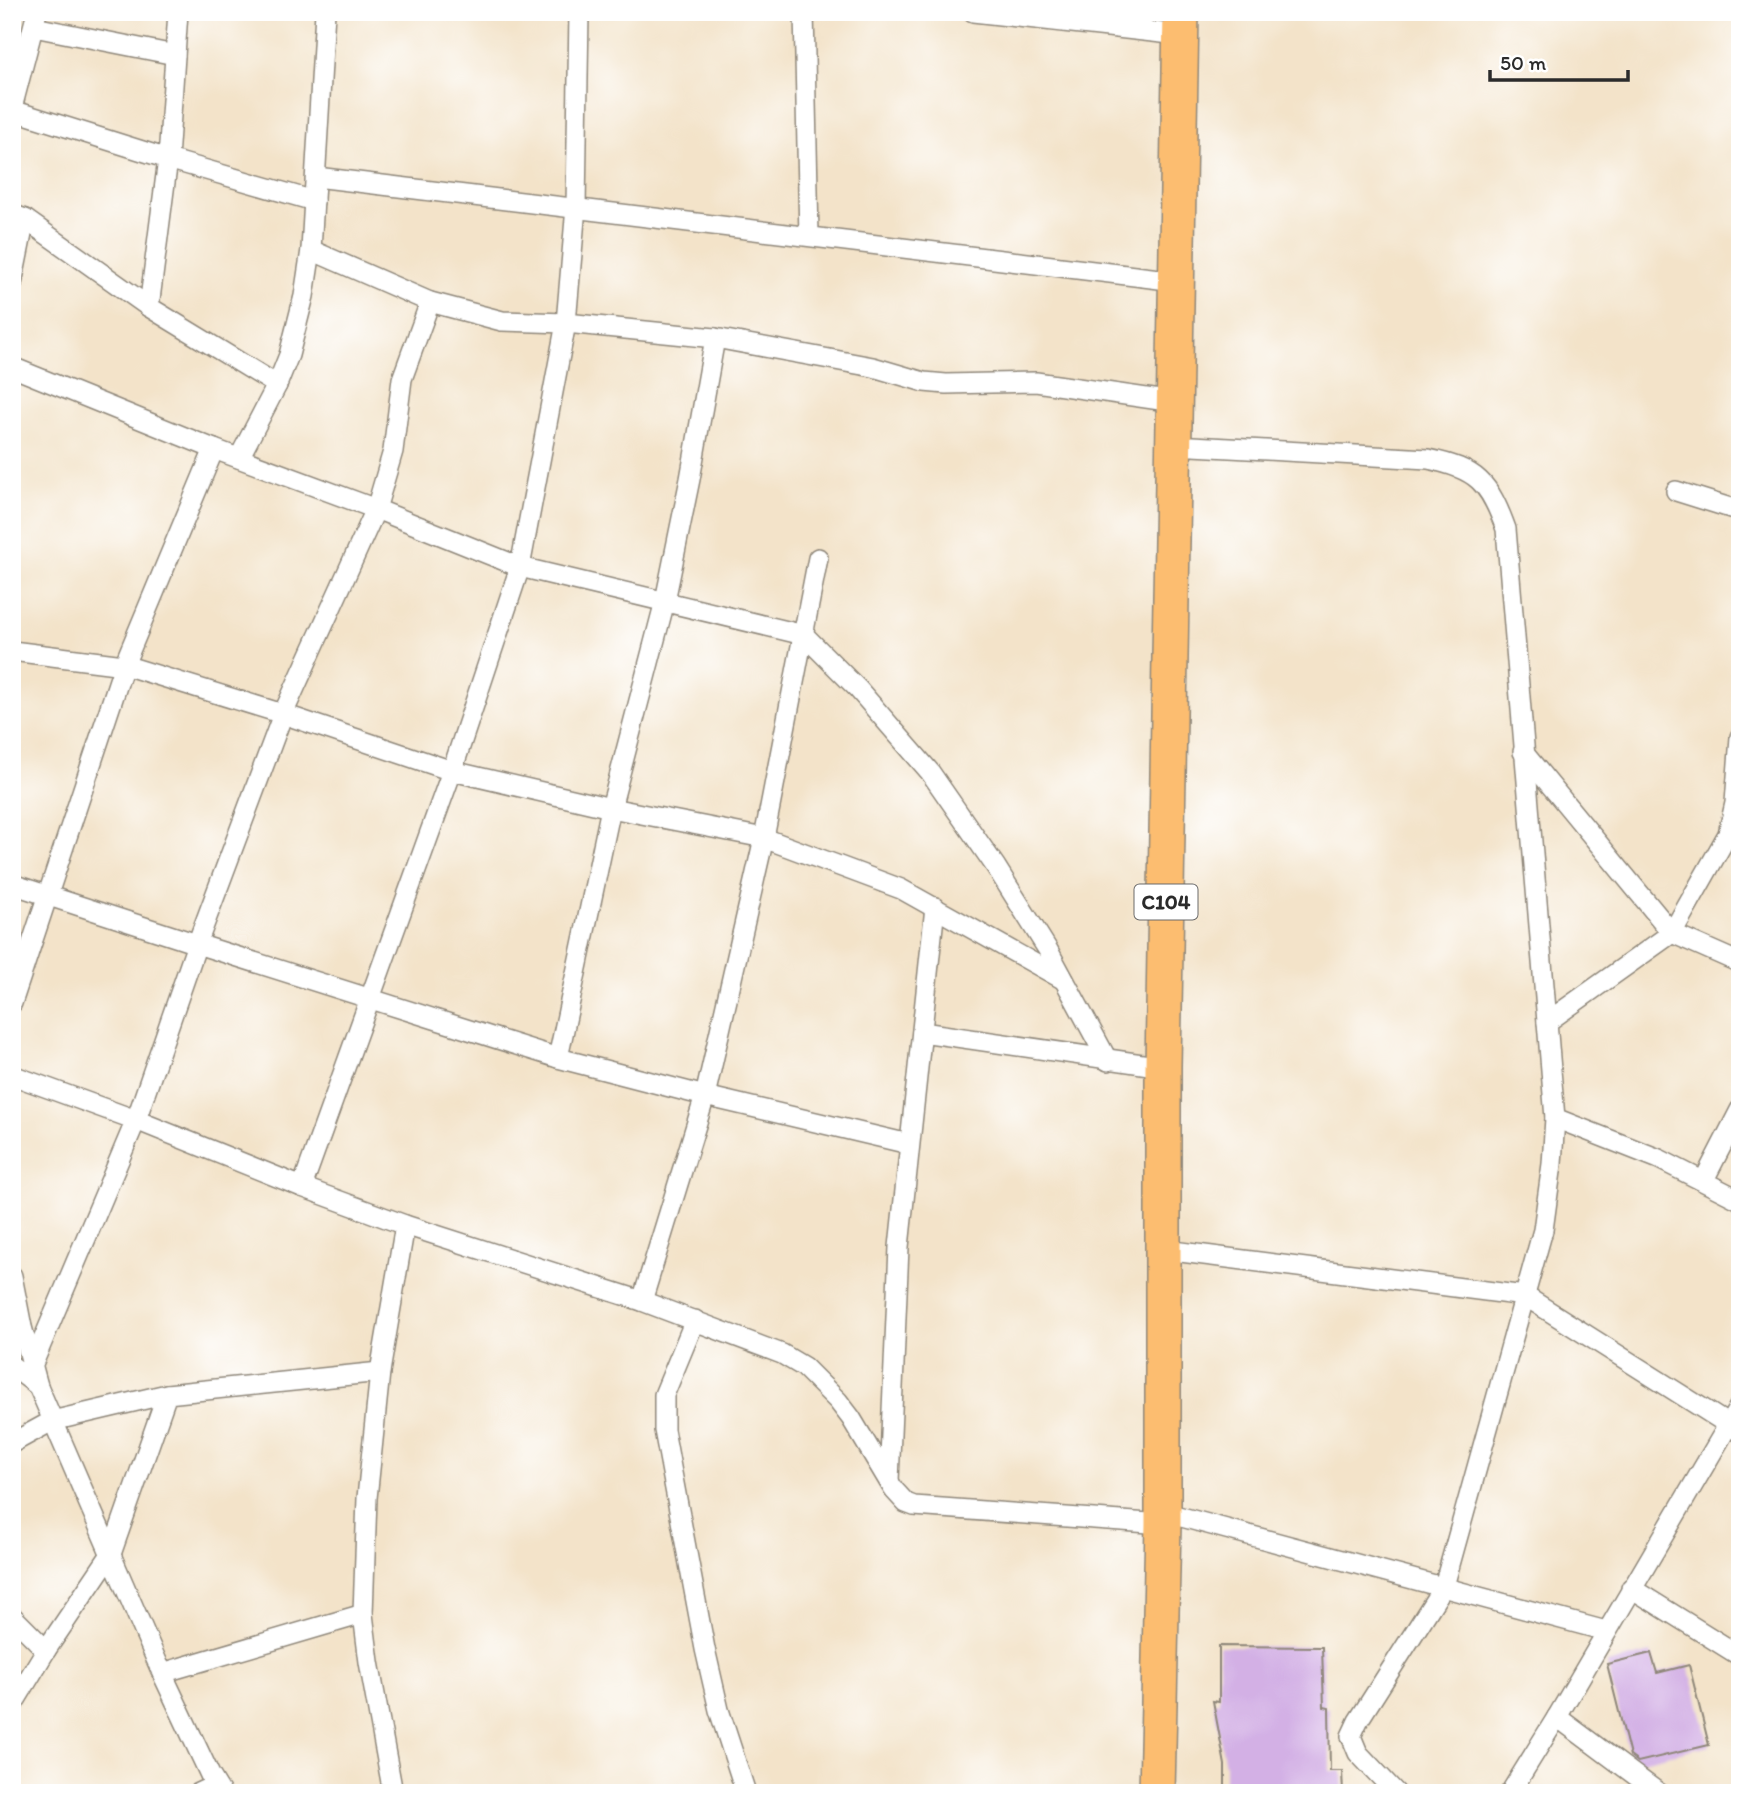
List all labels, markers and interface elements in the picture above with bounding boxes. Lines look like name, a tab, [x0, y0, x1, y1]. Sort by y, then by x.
scale bar	[1490, 38, 1628, 82]
text: 50 m	[1500, 50, 1547, 75]
road number: C104	[1134, 884, 1198, 920]

